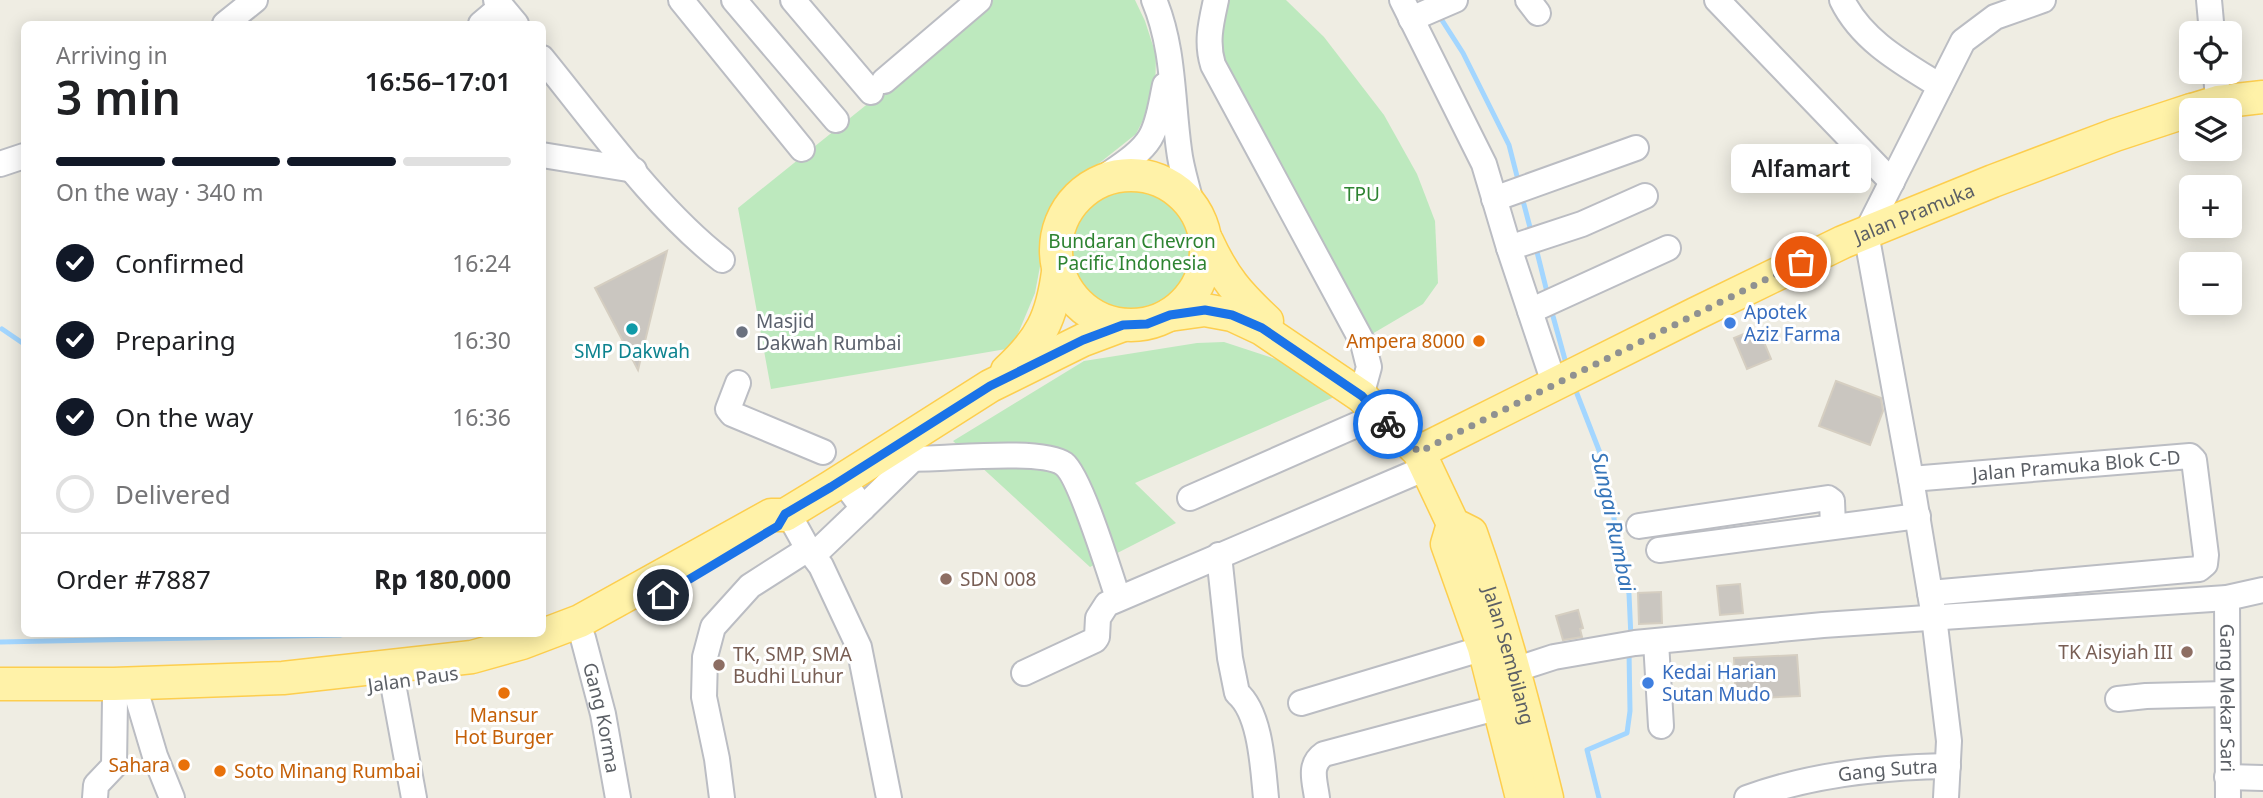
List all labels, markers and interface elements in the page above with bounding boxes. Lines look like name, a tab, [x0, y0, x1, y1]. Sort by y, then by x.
map controls	[2179, 21, 2242, 315]
button: locate	[2179, 21, 2242, 84]
text: Arriving in	[56, 39, 168, 71]
text: 16:56–17:01	[365, 63, 511, 99]
text: 3 min	[56, 66, 181, 128]
button: layers	[2179, 98, 2242, 161]
callout: Alfamart	[1731, 143, 1871, 192]
text: Alfamart	[1752, 152, 1850, 184]
button: +	[2179, 175, 2242, 238]
text: On the way · 340 m	[56, 176, 263, 208]
street label: Jalan Pramuka	[1848, 177, 1978, 250]
park label: TPU	[1344, 181, 1380, 207]
park label: Bundaran Chevron Pacific Indonesia	[1048, 228, 1216, 276]
pin	[1771, 232, 1831, 292]
icon: bag	[1782, 243, 1820, 281]
icon: check	[56, 244, 94, 282]
text: Confirmed	[115, 245, 245, 281]
text: 16:24	[452, 247, 511, 279]
button: −	[2179, 252, 2242, 315]
place label: Apotek Aziz Farma	[1744, 299, 1841, 347]
place label: Masjid Dakwah Rumbai	[756, 308, 902, 356]
marker: Apotek Aziz Farma	[1722, 315, 1738, 331]
icon: check	[56, 321, 94, 359]
marker: SMP Dakwah	[624, 321, 640, 337]
text: Preparing	[115, 322, 236, 358]
text: 16:30	[452, 324, 511, 356]
marker: Masjid Dakwah Rumbai	[734, 324, 750, 340]
place label: Ampera 8000	[1346, 328, 1465, 354]
marker: Ampera 8000	[1471, 333, 1487, 349]
place label: SMP Dakwah	[574, 338, 690, 364]
courier	[1353, 389, 1423, 459]
icon: check	[56, 398, 94, 436]
text: On the way	[115, 399, 253, 435]
text: 16:36	[452, 401, 511, 433]
icon: bike	[1369, 405, 1407, 443]
street label: Jalan Pramuka Blok C-D	[1969, 444, 2182, 487]
water label: Sungai Rumbai	[1586, 449, 1643, 595]
text: Delivered	[115, 476, 231, 512]
text: Order #7887	[56, 561, 211, 597]
text: Rp 180,000	[374, 561, 511, 597]
pin	[633, 565, 693, 625]
place label: SDN 008	[960, 566, 1036, 592]
marker: SDN 008	[938, 571, 954, 587]
icon: home	[644, 576, 682, 614]
street label: Jalan Sembilang	[1476, 581, 1541, 727]
street label: Gang Mekar Sari	[2214, 624, 2241, 772]
place label: TK Aisyiah III	[2058, 639, 2173, 665]
place label: TK, SMP, SMA Budhi Luhur	[733, 641, 853, 689]
marker: TK Aisyiah III	[2179, 644, 2195, 660]
marker: TK, SMP, SMA Budhi Luhur	[711, 657, 727, 673]
place label: Kedai Harian Sutan Mudo	[1662, 659, 1777, 707]
street label: Jalan Paus	[364, 660, 460, 698]
street label: Gang Korma	[577, 660, 626, 775]
marker: Kedai Harian Sutan Mudo	[1640, 675, 1656, 691]
marker: Mansur Hot Burger	[496, 685, 512, 701]
place label: Mansur Hot Burger	[454, 702, 554, 750]
place label: Sahara	[108, 752, 170, 778]
street label: Gang Sutra	[1836, 753, 1938, 788]
marker: Sahara	[176, 757, 192, 773]
place label: Soto Minang Rumbai	[234, 758, 421, 784]
marker: Soto Minang Rumbai	[212, 763, 228, 779]

